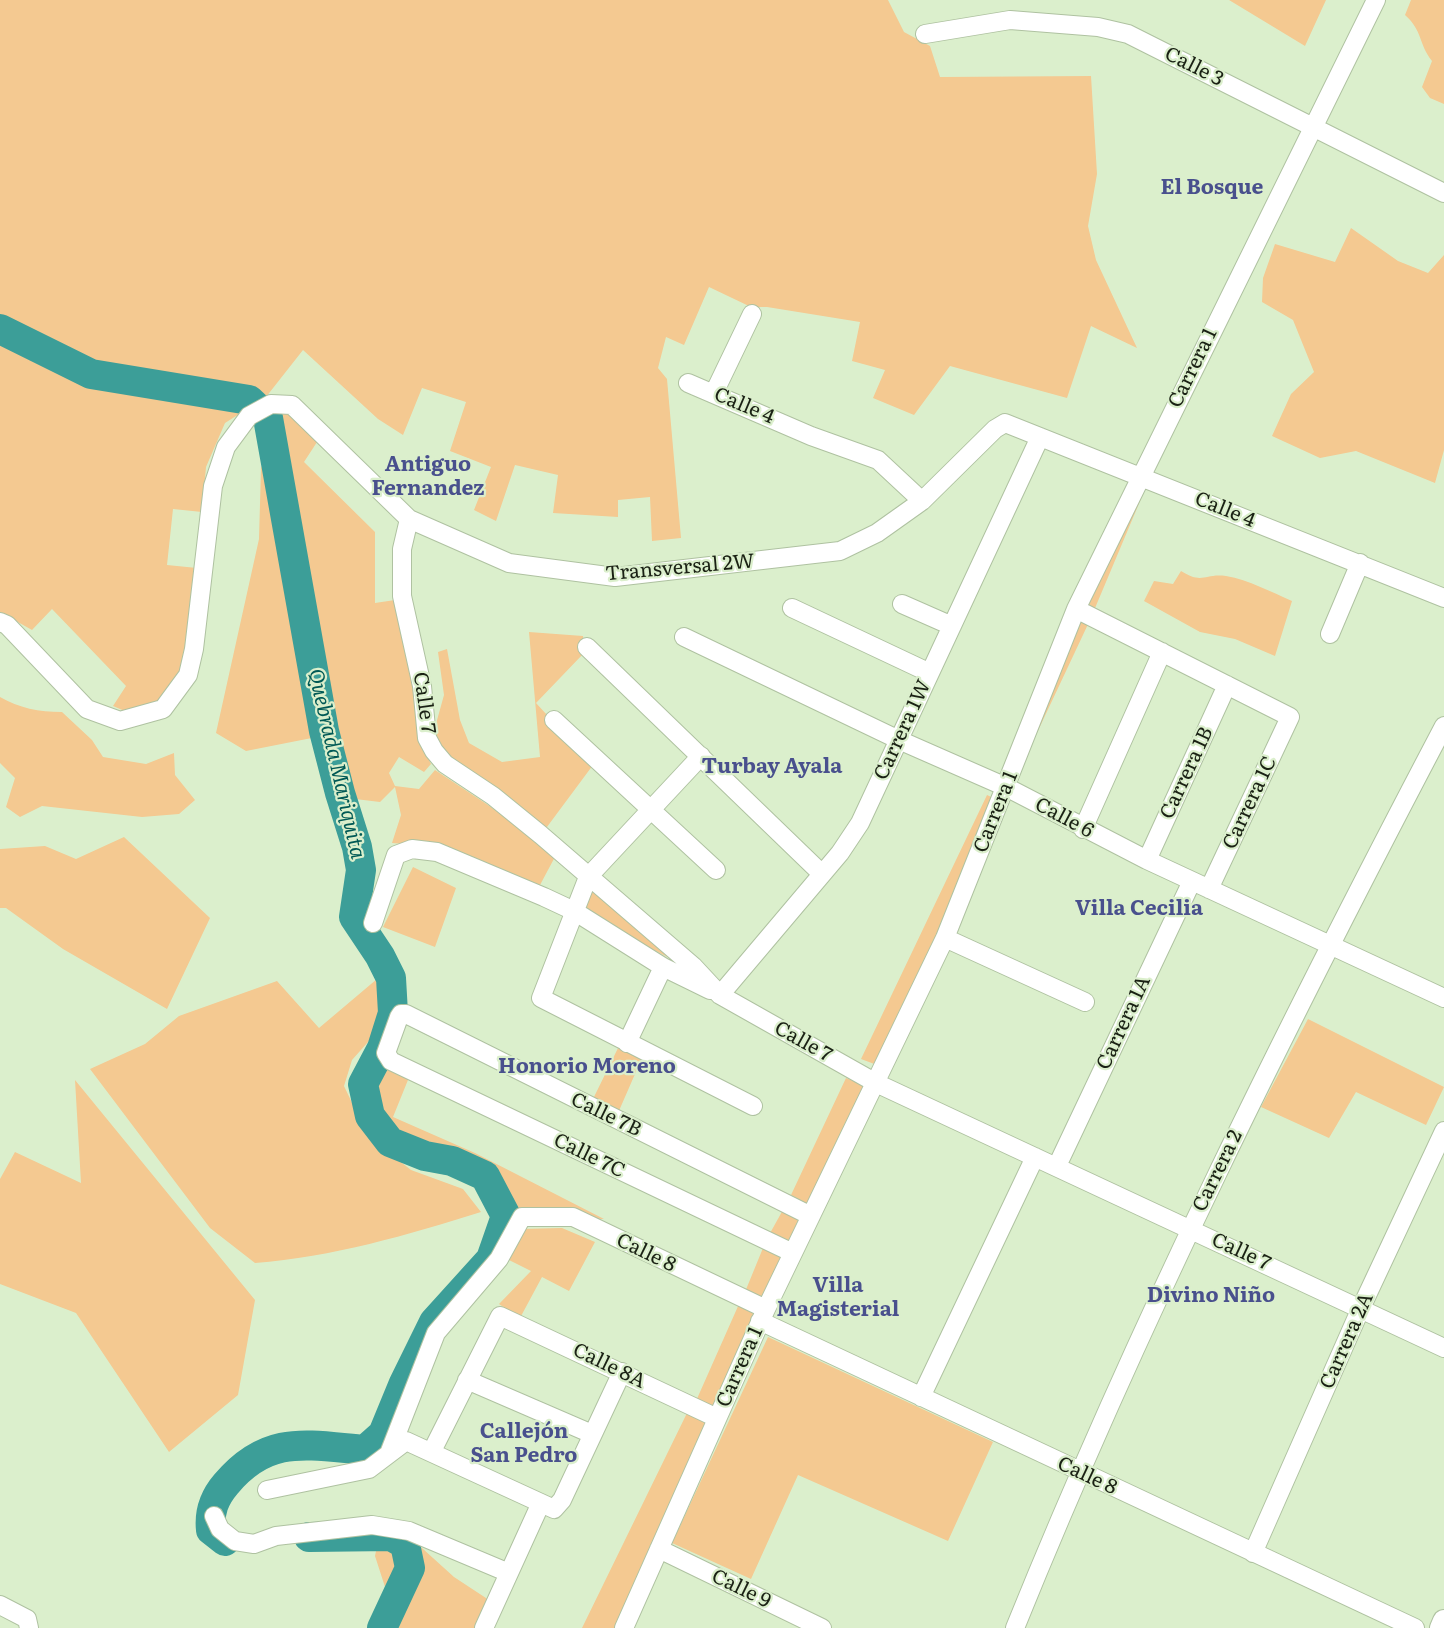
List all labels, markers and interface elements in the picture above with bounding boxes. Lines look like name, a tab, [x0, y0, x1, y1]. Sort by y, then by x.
street label: Calle 3	[1160, 42, 1228, 92]
district label: El Bosque	[1160, 175, 1264, 201]
street label: Carrera 1	[1163, 324, 1223, 412]
street label: Calle 4	[710, 383, 778, 429]
district label: Antiguo Fernandez	[371, 452, 485, 502]
street label: Calle 4	[1191, 487, 1259, 533]
street label: Transversal 2W	[604, 550, 756, 586]
water label: Quebrada Mariquita	[302, 667, 370, 861]
street label: Calle 7	[408, 670, 440, 736]
street label: Carrera 1W	[869, 676, 937, 784]
street label: Carrera 1B	[1155, 723, 1219, 823]
street label: Carrera 1C	[1218, 753, 1282, 853]
district label: Turbay Ayala	[702, 754, 842, 780]
street label: Carrera 1	[969, 768, 1023, 856]
street label: Calle 6	[1031, 793, 1097, 843]
district label: Villa Cecilia	[1075, 896, 1203, 922]
street label: Carrera 1A	[1092, 972, 1156, 1074]
street label: Calle 7	[770, 1016, 836, 1068]
district label: Honorio Moreno	[498, 1054, 676, 1080]
street label: Calle 7B	[567, 1088, 645, 1142]
street label: Carrera 2	[1188, 1126, 1248, 1216]
street label: Calle 7C	[549, 1128, 629, 1184]
street label: Calle 8	[612, 1228, 680, 1278]
street label: Calle 7	[1208, 1228, 1274, 1276]
district label: Villa Magisterial	[777, 1273, 899, 1323]
district label: Divino Niño	[1147, 1283, 1275, 1309]
street label: Carrera 2A	[1315, 1289, 1379, 1393]
street label: Carrera 1	[712, 1323, 768, 1411]
street label: Calle 8A	[569, 1338, 649, 1394]
district label: Callejón San Pedro	[471, 1419, 577, 1469]
street label: Calle 8	[1053, 1452, 1121, 1500]
street label: Calle 9	[708, 1564, 774, 1614]

